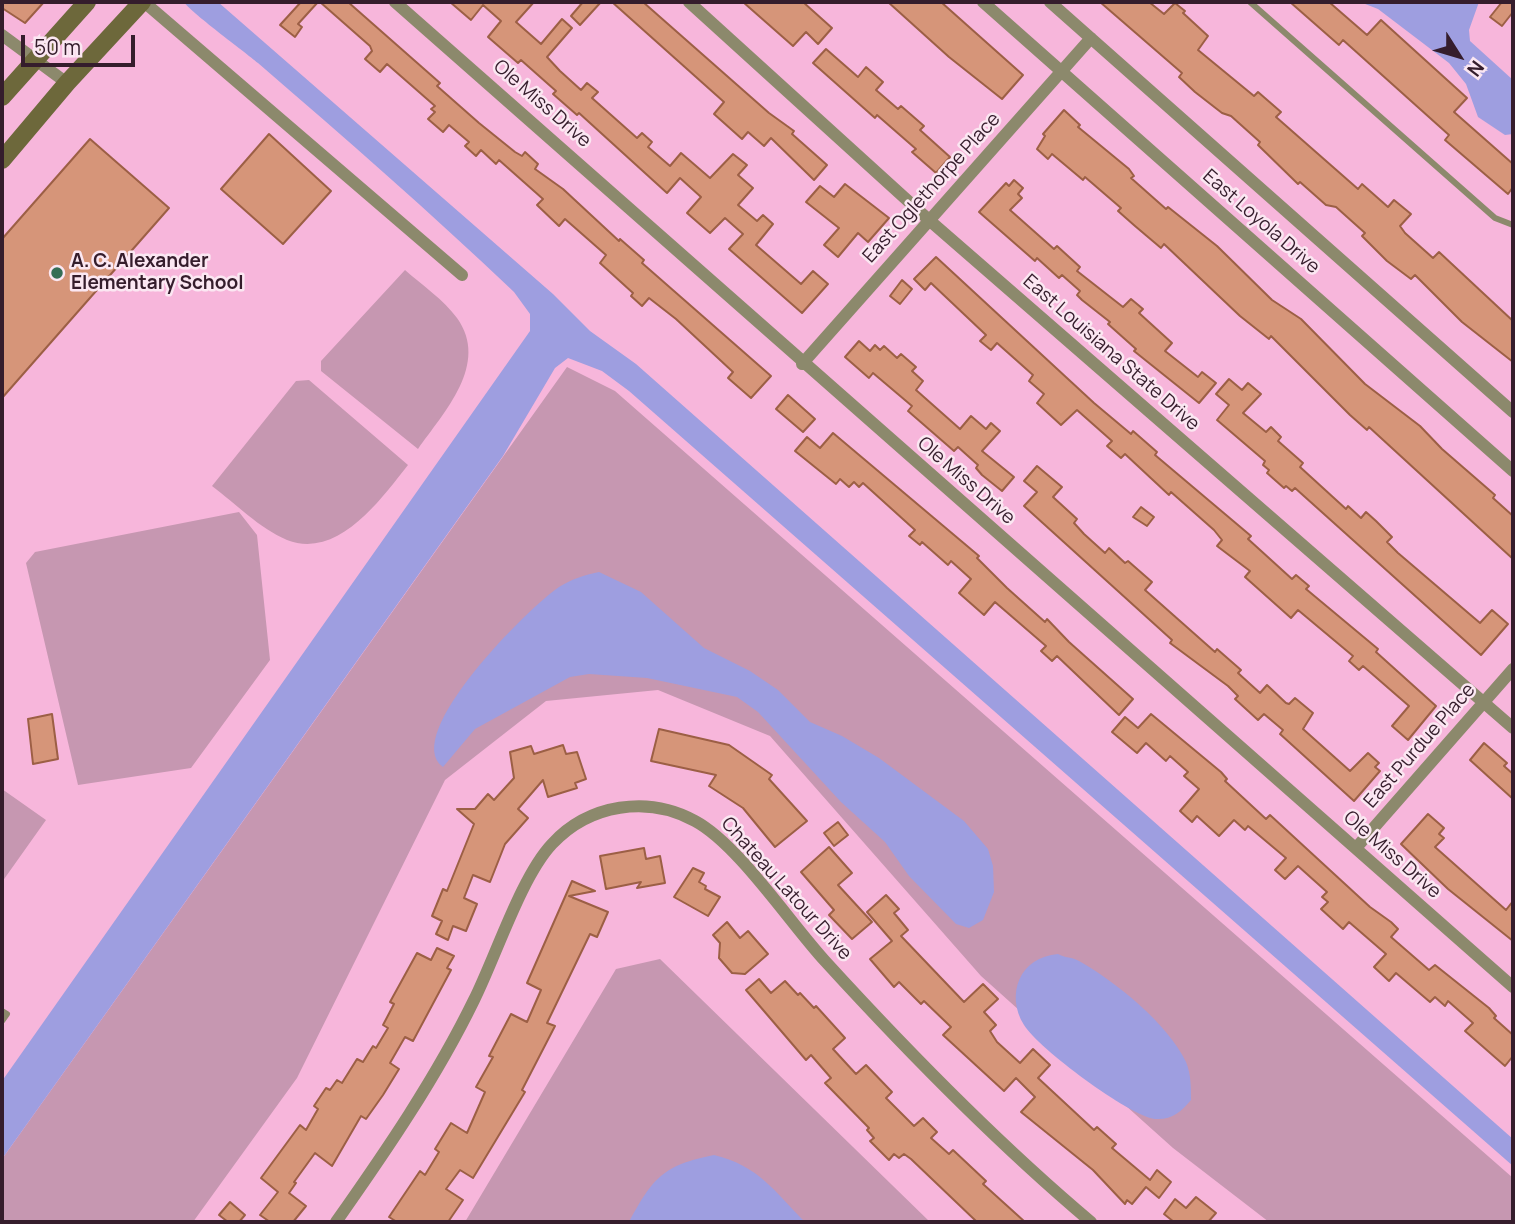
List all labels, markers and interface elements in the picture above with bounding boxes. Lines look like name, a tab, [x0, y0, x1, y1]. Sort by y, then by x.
scale bar	[24, 21, 138, 65]
north arrow	[1424, 21, 1494, 91]
text: 50 m	[34, 33, 81, 61]
street label: Ole Miss Drive	[489, 55, 595, 153]
text: N	[1461, 55, 1490, 82]
street label: East Oglethorpe Place	[859, 108, 1005, 268]
street label: East Loyola Drive	[1198, 165, 1324, 279]
place label: A. C. Alexander Elementary School	[71, 251, 244, 295]
marker: A. C. Alexander Elementary School	[49, 265, 65, 281]
street label: East Louisiana State Drive	[1018, 270, 1204, 436]
street label: Ole Miss Drive	[913, 432, 1019, 530]
street label: East Purdue Place	[1360, 679, 1480, 813]
street label: Ole Miss Drive	[1339, 806, 1445, 904]
street label: Chateau Latour Drive	[716, 813, 856, 965]

